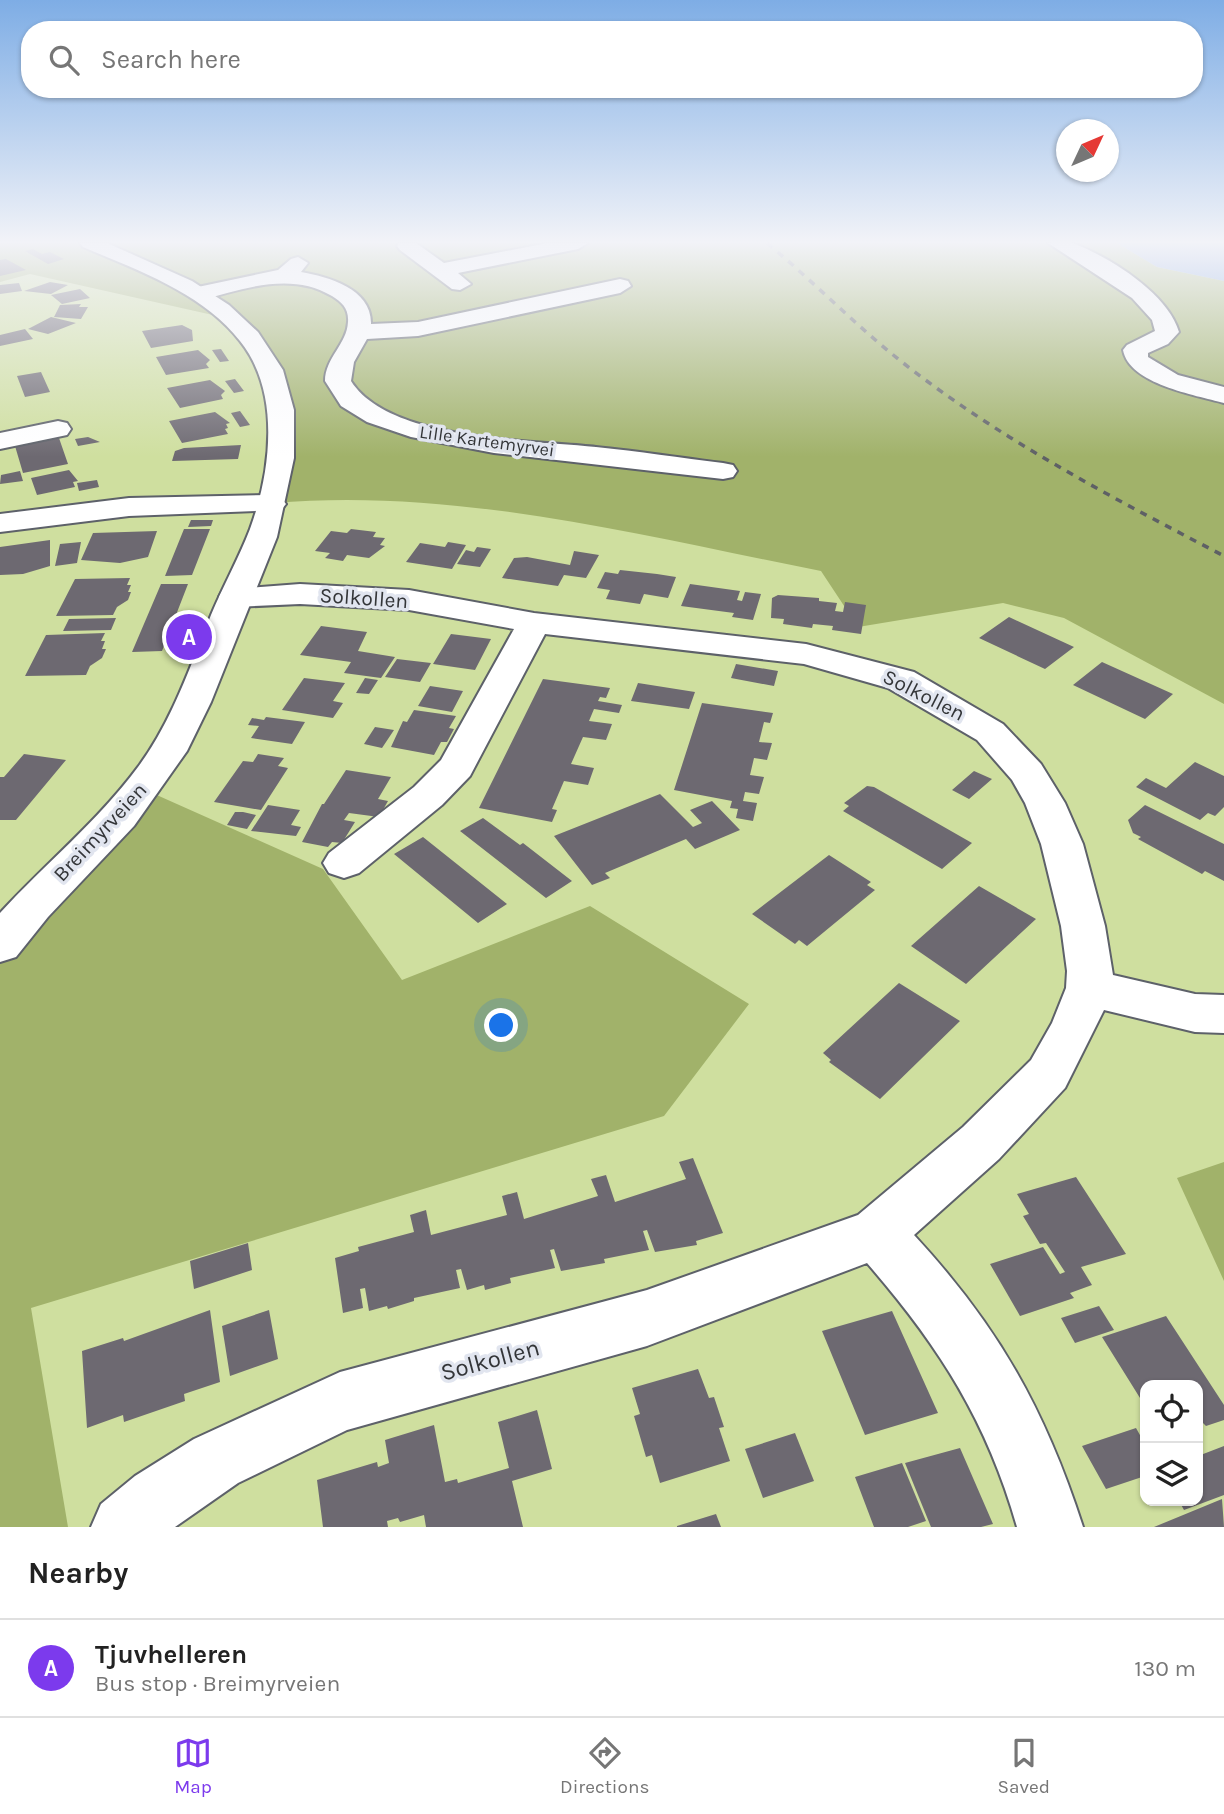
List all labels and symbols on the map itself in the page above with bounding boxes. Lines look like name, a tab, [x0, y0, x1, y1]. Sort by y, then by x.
north arrow	[1056, 119, 1119, 182]
street label: Lille Kartemyrvei	[418, 421, 556, 461]
street label: Solkollen	[319, 583, 409, 613]
pin: A	[166, 611, 212, 663]
street label: Solkollen	[879, 664, 969, 726]
street label: Breimyrveien	[48, 778, 152, 886]
your location	[484, 1008, 518, 1042]
street label: Solkollen	[437, 1333, 543, 1387]

